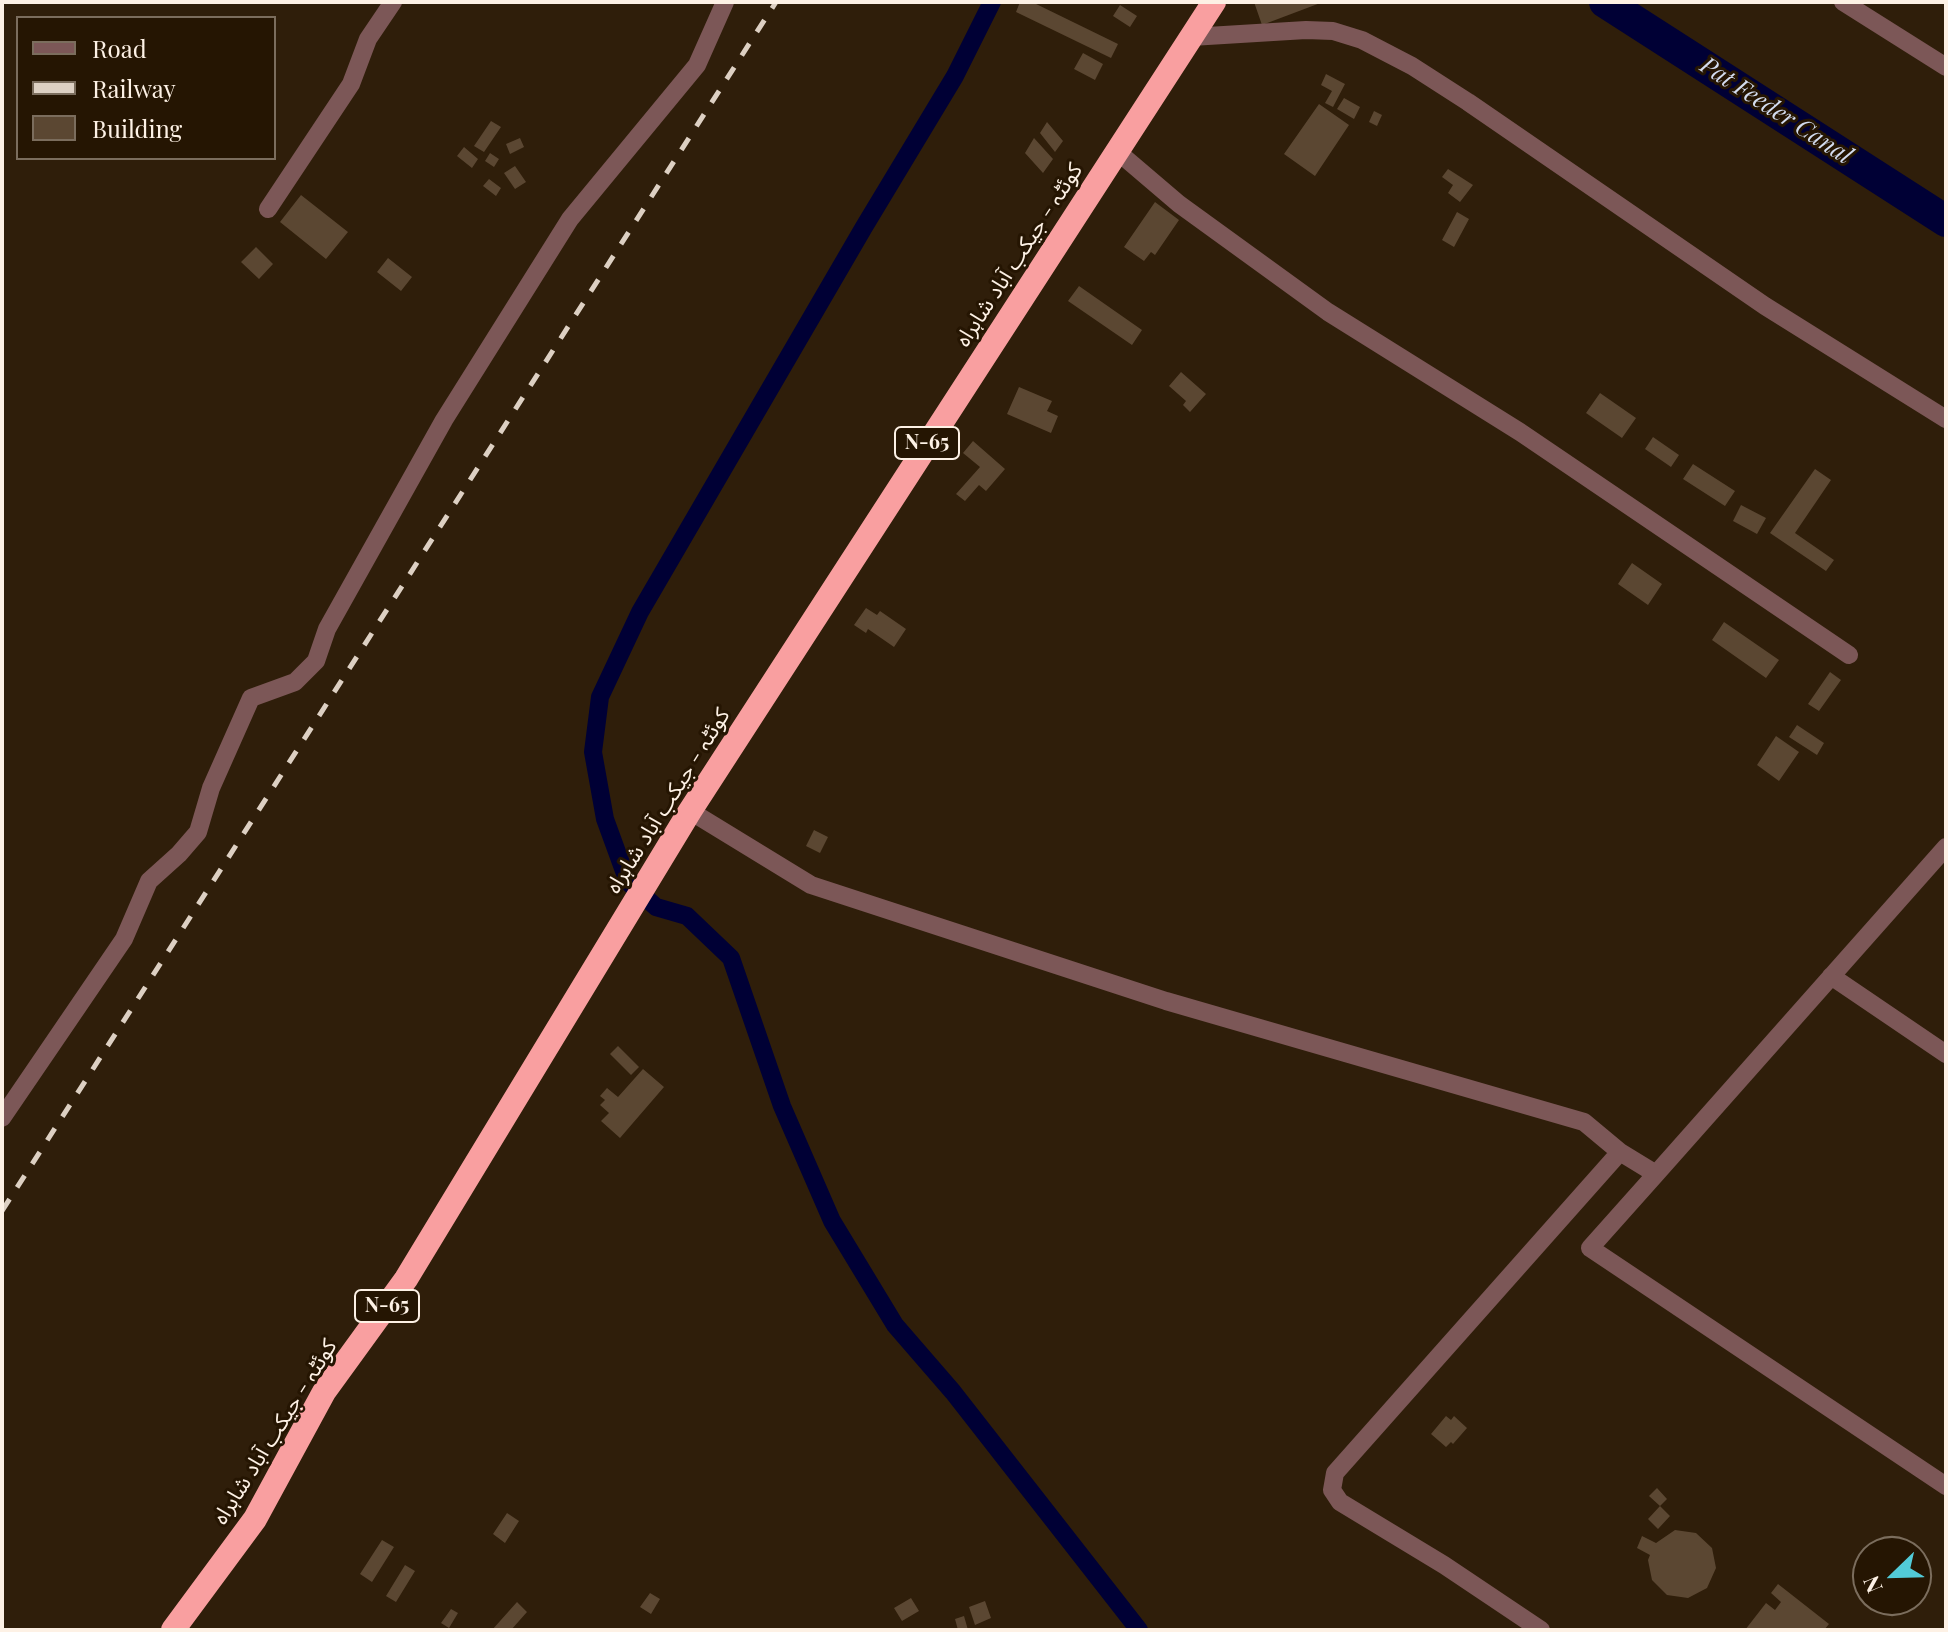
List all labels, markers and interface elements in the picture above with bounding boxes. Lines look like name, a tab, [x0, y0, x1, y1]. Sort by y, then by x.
legend	[16, 16, 276, 160]
text: Road	[92, 32, 147, 64]
water label: Pat Feeder Canal	[1695, 51, 1857, 171]
text: Railway	[92, 72, 176, 104]
text: Building	[92, 112, 182, 144]
street label: کوئٹہ - جیکب آباد شاہراہ	[950, 158, 1088, 352]
road number: N-65	[895, 427, 959, 459]
street label: کوئٹہ - جیکب آباد شاہراہ	[600, 704, 736, 898]
road number: N-65	[355, 1290, 419, 1322]
street label: کوئٹہ - جیکب آباد شاہراہ	[207, 1335, 343, 1529]
north arrow	[1852, 1536, 1932, 1616]
text: N	[1855, 1571, 1889, 1598]

